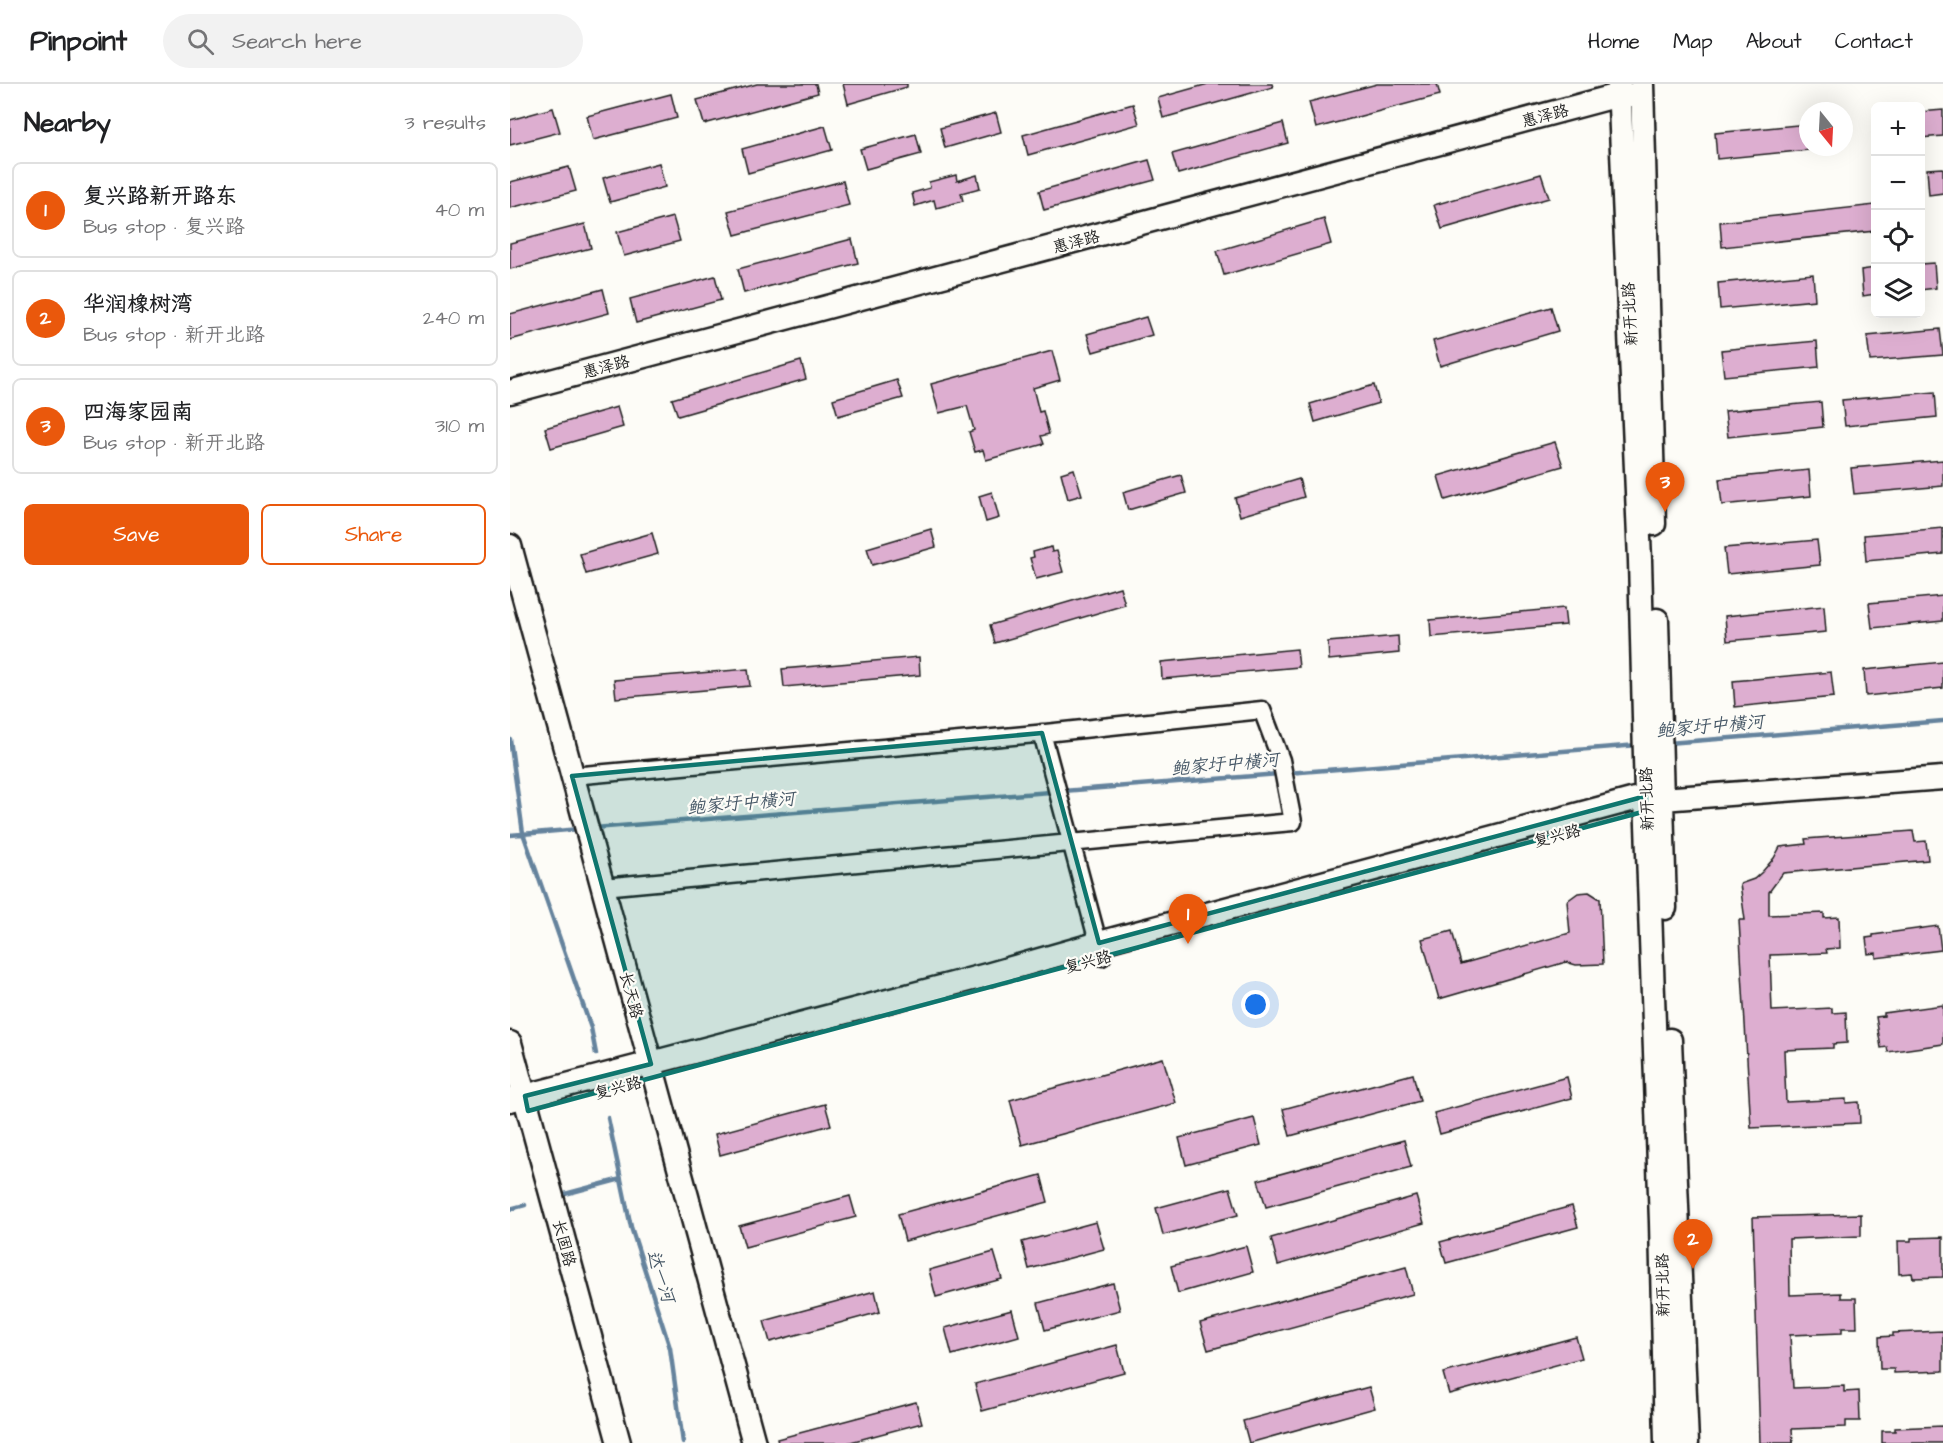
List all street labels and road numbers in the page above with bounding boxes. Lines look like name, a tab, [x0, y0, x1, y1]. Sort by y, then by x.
street label: 惠泽路	[1519, 99, 1571, 133]
street label: 惠泽路	[1050, 225, 1102, 259]
street label: 新开北路	[1617, 281, 1643, 346]
street label: 惠泽路	[580, 350, 632, 384]
street label: 新开北路	[1635, 767, 1659, 831]
street label: 复兴路	[1531, 819, 1583, 853]
street label: 复兴路	[1062, 945, 1114, 979]
street label: 长天路	[614, 969, 648, 1021]
street label: 复兴路	[592, 1071, 644, 1105]
street label: 长固路	[547, 1217, 581, 1269]
street label: 新开北路	[1651, 1253, 1675, 1317]

